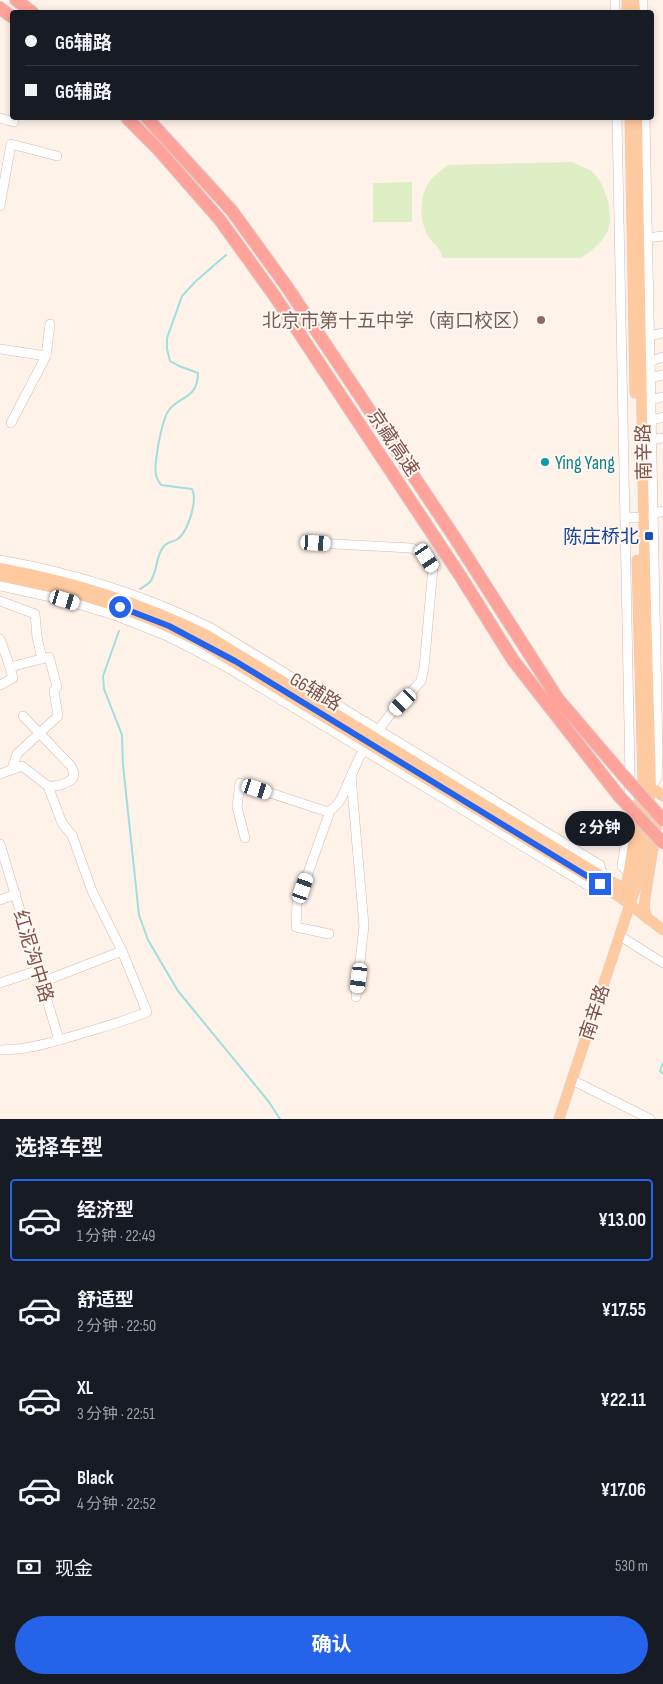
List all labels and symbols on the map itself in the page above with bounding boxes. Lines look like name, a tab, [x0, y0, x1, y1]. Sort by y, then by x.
place label: 北京市第十五中学 （南口校区）	[262, 310, 531, 333]
marker: 北京市第十五中学 （南口校区）	[535, 314, 547, 326]
street label: 京藏高速	[362, 405, 424, 481]
street label: 南辛路	[633, 423, 656, 481]
place label: Ying Yang	[555, 452, 615, 475]
marker: Ying Yang	[539, 456, 551, 468]
place label: 陈庄桥北	[563, 526, 639, 549]
marker: 陈庄桥北	[643, 530, 655, 542]
car	[300, 535, 331, 551]
car	[412, 541, 441, 575]
car	[48, 588, 81, 612]
route start	[109, 596, 131, 618]
street label: G6辅路	[285, 668, 345, 717]
car	[387, 686, 418, 718]
car	[240, 777, 273, 801]
callout: 2 分钟	[565, 812, 635, 846]
car	[291, 871, 314, 905]
route end	[589, 873, 611, 895]
street label: 红泥沟中路	[8, 908, 57, 1005]
car	[349, 962, 368, 994]
street label: 南辛路	[576, 982, 615, 1043]

